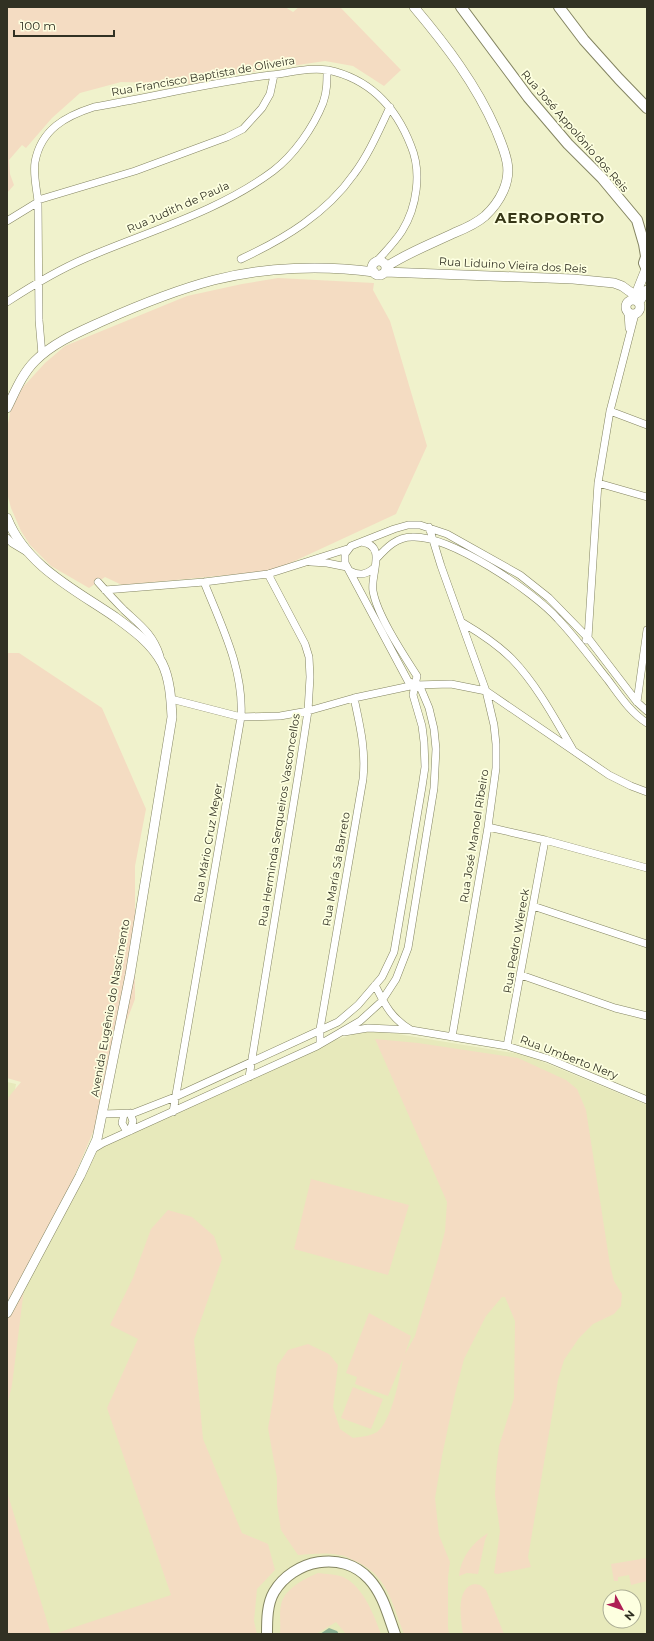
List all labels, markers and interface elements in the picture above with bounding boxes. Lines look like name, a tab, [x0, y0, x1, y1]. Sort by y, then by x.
scale bar	[14, 12, 114, 38]
text: 100 m	[20, 18, 56, 33]
street label: Rua Francisco Baptista de Oliveira	[110, 53, 296, 99]
street label: Rua José Appolônio dos Reis	[518, 67, 632, 195]
street label: Rua Judith de Paula	[125, 178, 231, 236]
district label: AEROPORTO	[494, 208, 605, 227]
street label: Rua Liduino Vieira dos Reis	[439, 254, 588, 276]
street label: Rua Herminda Serqueiros Vasconcellos	[255, 712, 303, 927]
street label: Rua José Manoel Ribeiro	[457, 768, 491, 904]
street label: Rua Mário Cruz Meyer	[191, 782, 225, 904]
street label: Rua María Sá Barreto	[319, 811, 353, 927]
street label: Rua Pedro Wiereck	[500, 887, 532, 994]
street label: Avenida Eugênio do Nascimento	[87, 918, 133, 1098]
street label: Rua Umberto Nery	[518, 1032, 620, 1082]
north arrow	[602, 1589, 642, 1629]
text: N	[621, 1608, 638, 1624]

